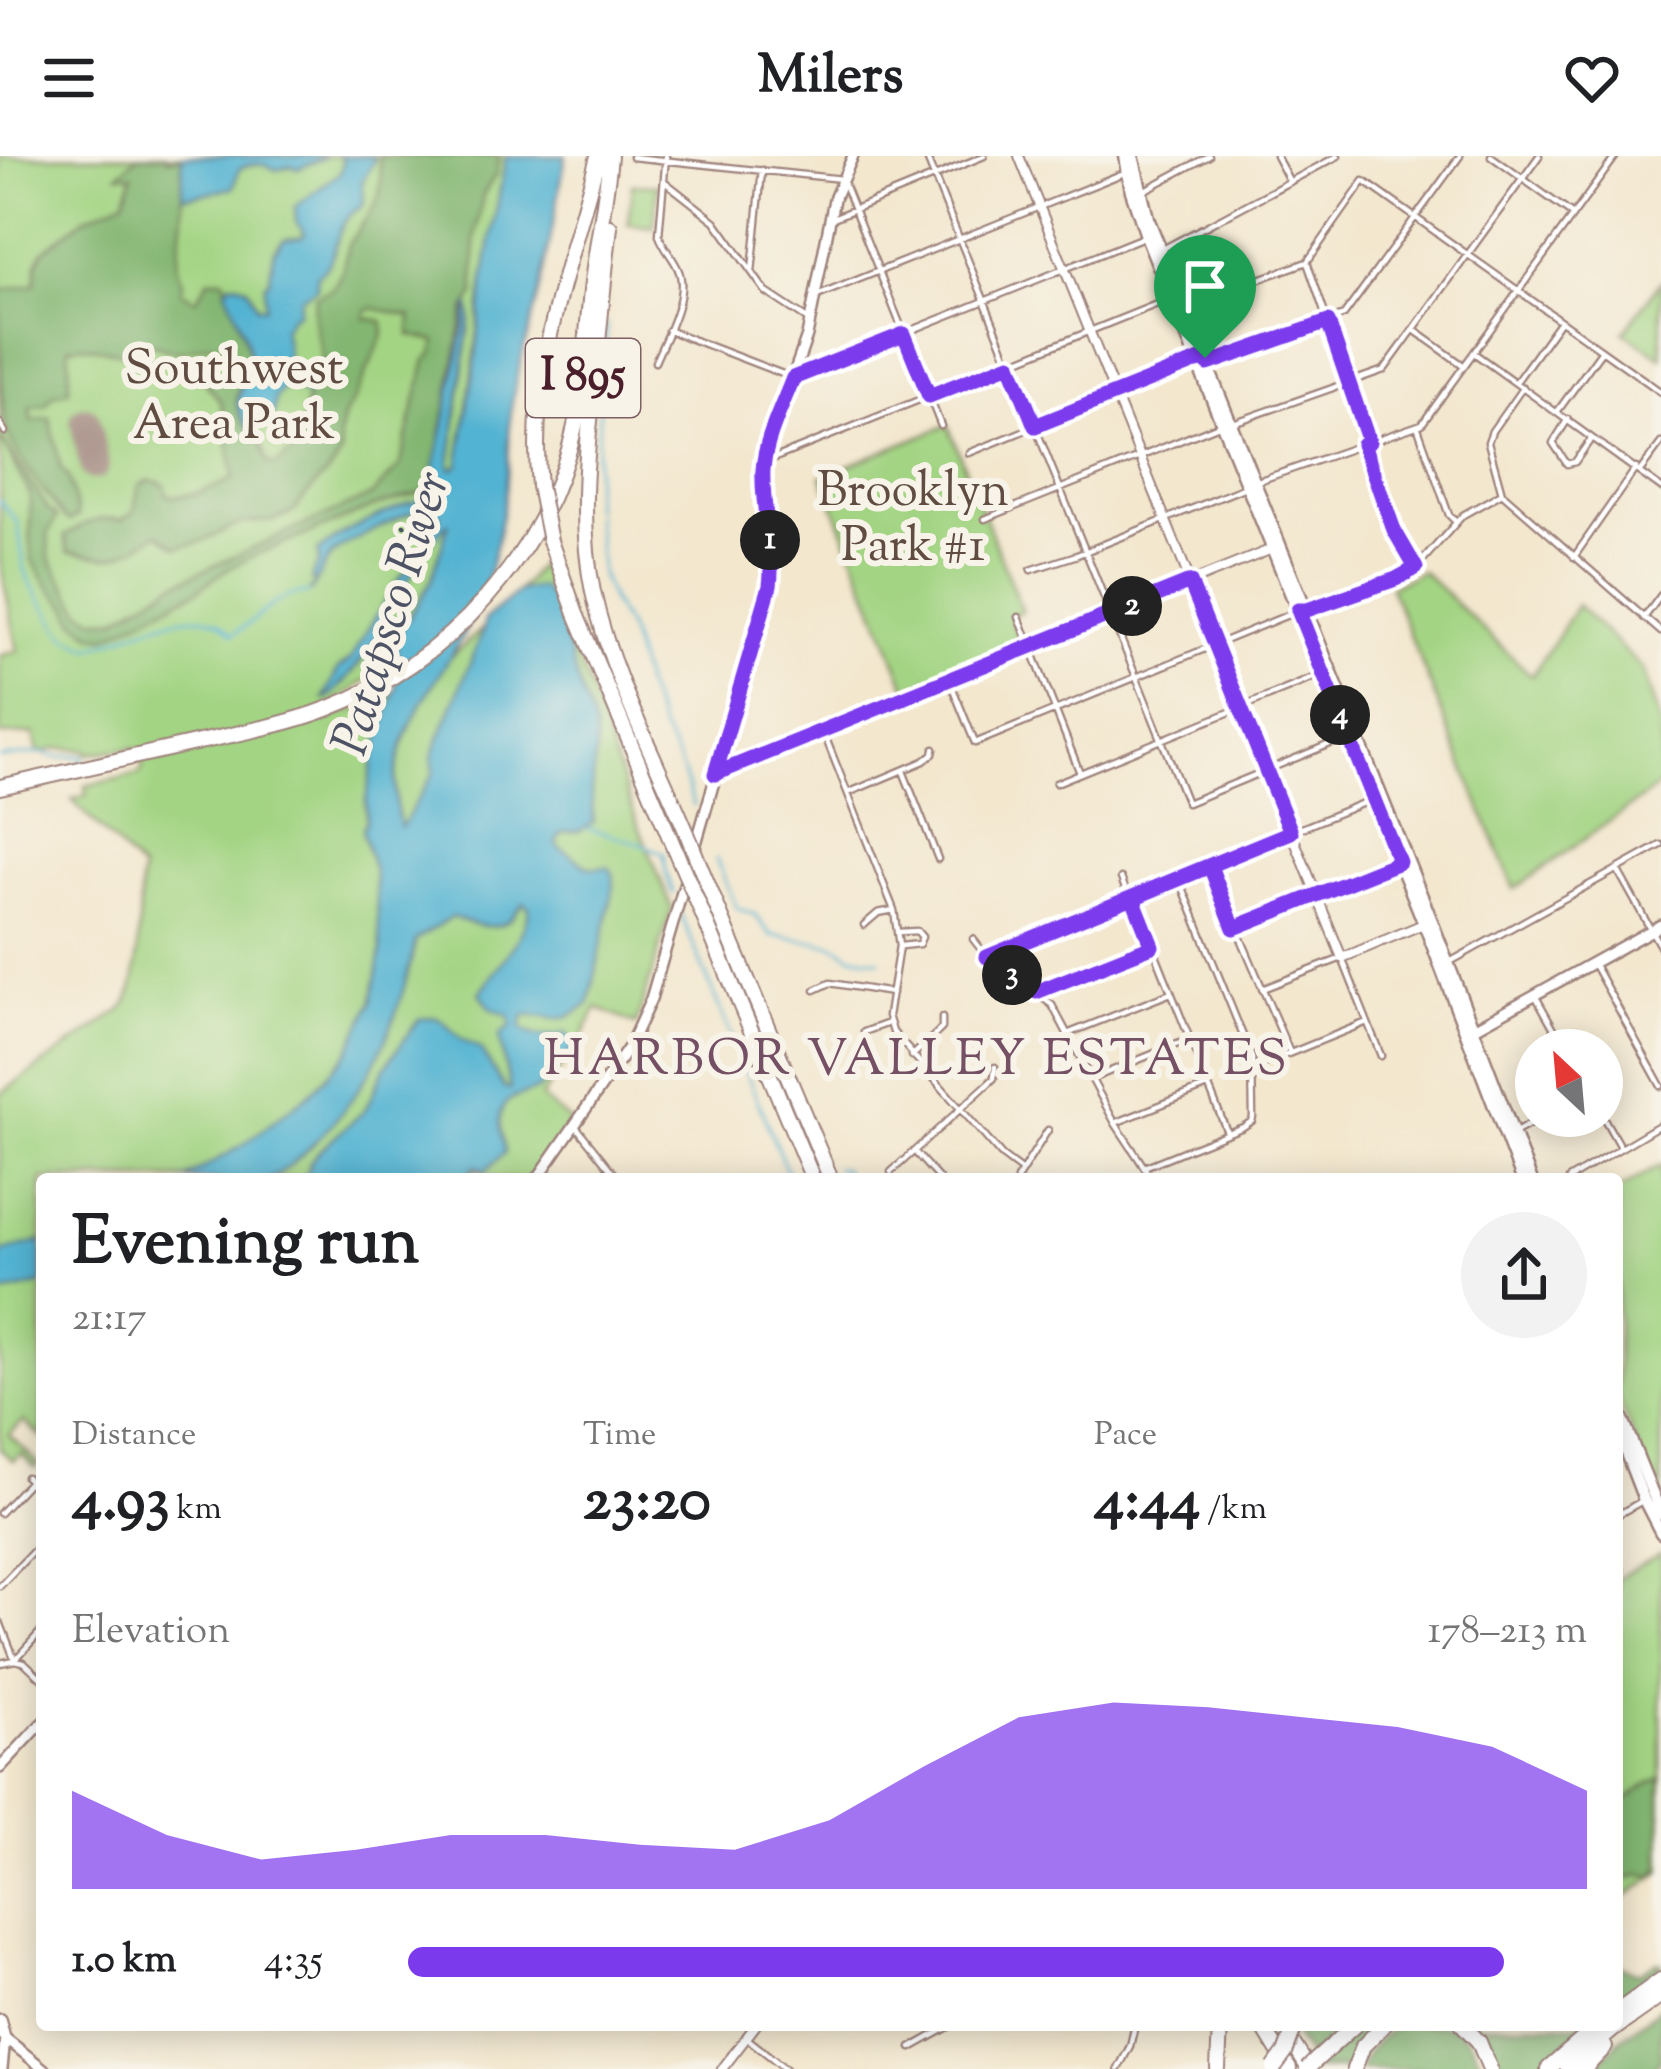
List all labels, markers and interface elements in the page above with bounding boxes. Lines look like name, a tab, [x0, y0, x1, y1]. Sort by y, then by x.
text: Milers	[757, 39, 904, 117]
icon: menu	[36, 45, 102, 111]
icon: heart	[1559, 45, 1625, 111]
pin	[1154, 235, 1256, 358]
icon: arrive	[1172, 253, 1238, 319]
park label: Southwest Area Park	[125, 337, 343, 461]
road number: I 895	[526, 339, 640, 417]
park label: Brooklyn Park #1	[817, 459, 1009, 583]
water label: Patapsco River	[316, 463, 472, 765]
pin: 1	[740, 510, 800, 570]
text: 1	[764, 516, 776, 564]
pin: 2	[1102, 576, 1162, 636]
text: 2	[1124, 582, 1140, 630]
pin: 4	[1310, 685, 1370, 745]
text: 4	[1332, 691, 1348, 739]
pin: 3	[982, 945, 1042, 1005]
text: 3	[1005, 951, 1019, 999]
district label: HARBOR VALLEY ESTATES	[544, 1025, 1290, 1098]
north arrow	[1515, 1029, 1623, 1137]
map controls	[1515, 1029, 1623, 1137]
text: Evening run	[72, 1199, 419, 1294]
button: share	[1461, 1212, 1587, 1338]
text: 21:17	[72, 1292, 146, 1348]
text: Distance	[72, 1412, 196, 1460]
text: Time	[583, 1412, 656, 1460]
text: Pace	[1094, 1412, 1157, 1460]
text: 4.93	[72, 1460, 170, 1547]
text: 23:20	[583, 1460, 711, 1547]
text: 4:44	[1094, 1460, 1200, 1547]
text: km	[170, 1486, 222, 1534]
text: /km	[1200, 1486, 1267, 1534]
text: Elevation	[72, 1605, 230, 1661]
text: 178–213 m	[1428, 1605, 1587, 1661]
text: 1.0 km	[72, 1934, 176, 1990]
text: 4:35	[264, 1934, 323, 1990]

